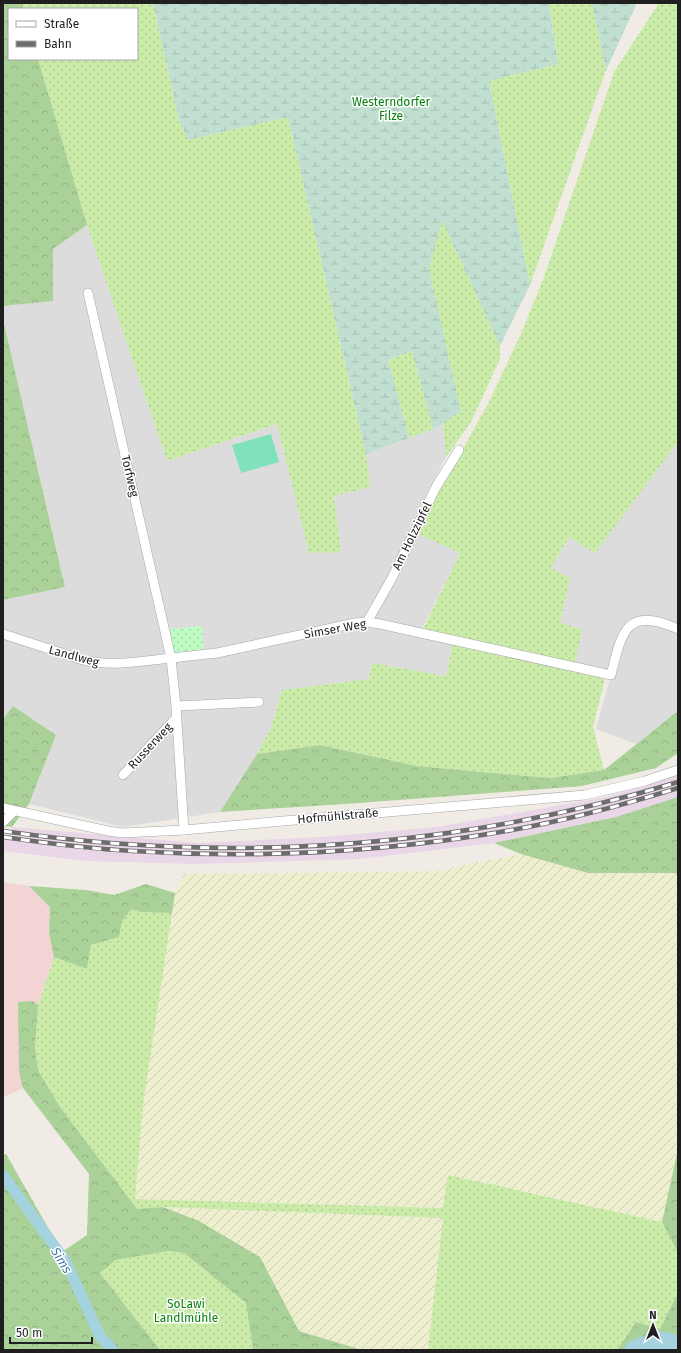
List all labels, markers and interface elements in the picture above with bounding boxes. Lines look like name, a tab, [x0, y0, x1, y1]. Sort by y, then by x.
legend	[8, 8, 138, 60]
text: Straße	[44, 17, 79, 31]
text: Bahn	[44, 37, 72, 51]
park label: Westerndorfer Filze	[352, 95, 430, 123]
street label: Torfweg	[118, 454, 142, 499]
street label: Am Holzzipfel	[389, 499, 435, 572]
street label: Simser Weg	[303, 617, 368, 641]
street label: Landlweg	[47, 643, 101, 670]
street label: Russerweg	[125, 720, 175, 772]
street label: Hofmühlstraße	[297, 805, 379, 827]
water label: Sims	[48, 1244, 75, 1276]
park label: SoLawi Landlmühle	[154, 1297, 218, 1325]
north arrow	[633, 1305, 673, 1345]
text: N	[649, 1309, 657, 1322]
scale bar	[10, 1319, 92, 1345]
text: 50 m	[16, 1326, 42, 1340]

